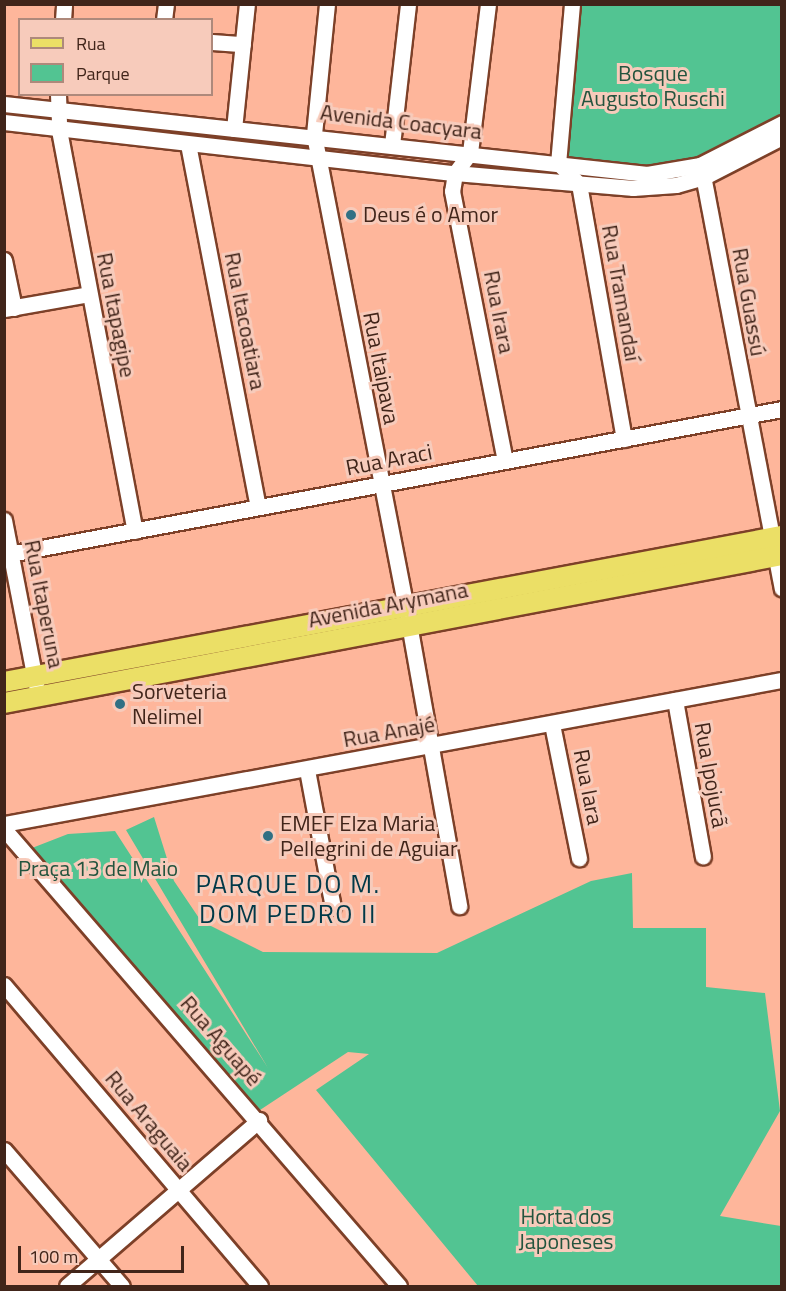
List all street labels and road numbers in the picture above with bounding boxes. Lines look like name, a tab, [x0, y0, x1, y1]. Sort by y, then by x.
street label: Avenida Coacyara	[319, 99, 483, 145]
street label: Rua Tramandaí	[596, 223, 646, 363]
street label: Rua Guassú	[726, 246, 772, 358]
street label: Rua Itapagipe	[91, 250, 141, 380]
street label: Rua Itacoatiara	[219, 250, 271, 392]
street label: Rua Irara	[478, 268, 520, 356]
street label: Rua Itaipava	[357, 310, 405, 426]
street label: Rua Araci	[344, 439, 434, 481]
street label: Rua Itaperuna	[19, 538, 69, 670]
street label: Avenida Arymana	[306, 577, 470, 633]
street label: Rua Anajé	[341, 711, 437, 753]
street label: Rua Ipojucã	[689, 720, 733, 830]
street label: Rua Iara	[568, 747, 608, 827]
street label: Rua Aguapé	[175, 991, 267, 1091]
street label: Rua Araguaia	[99, 1066, 199, 1176]

